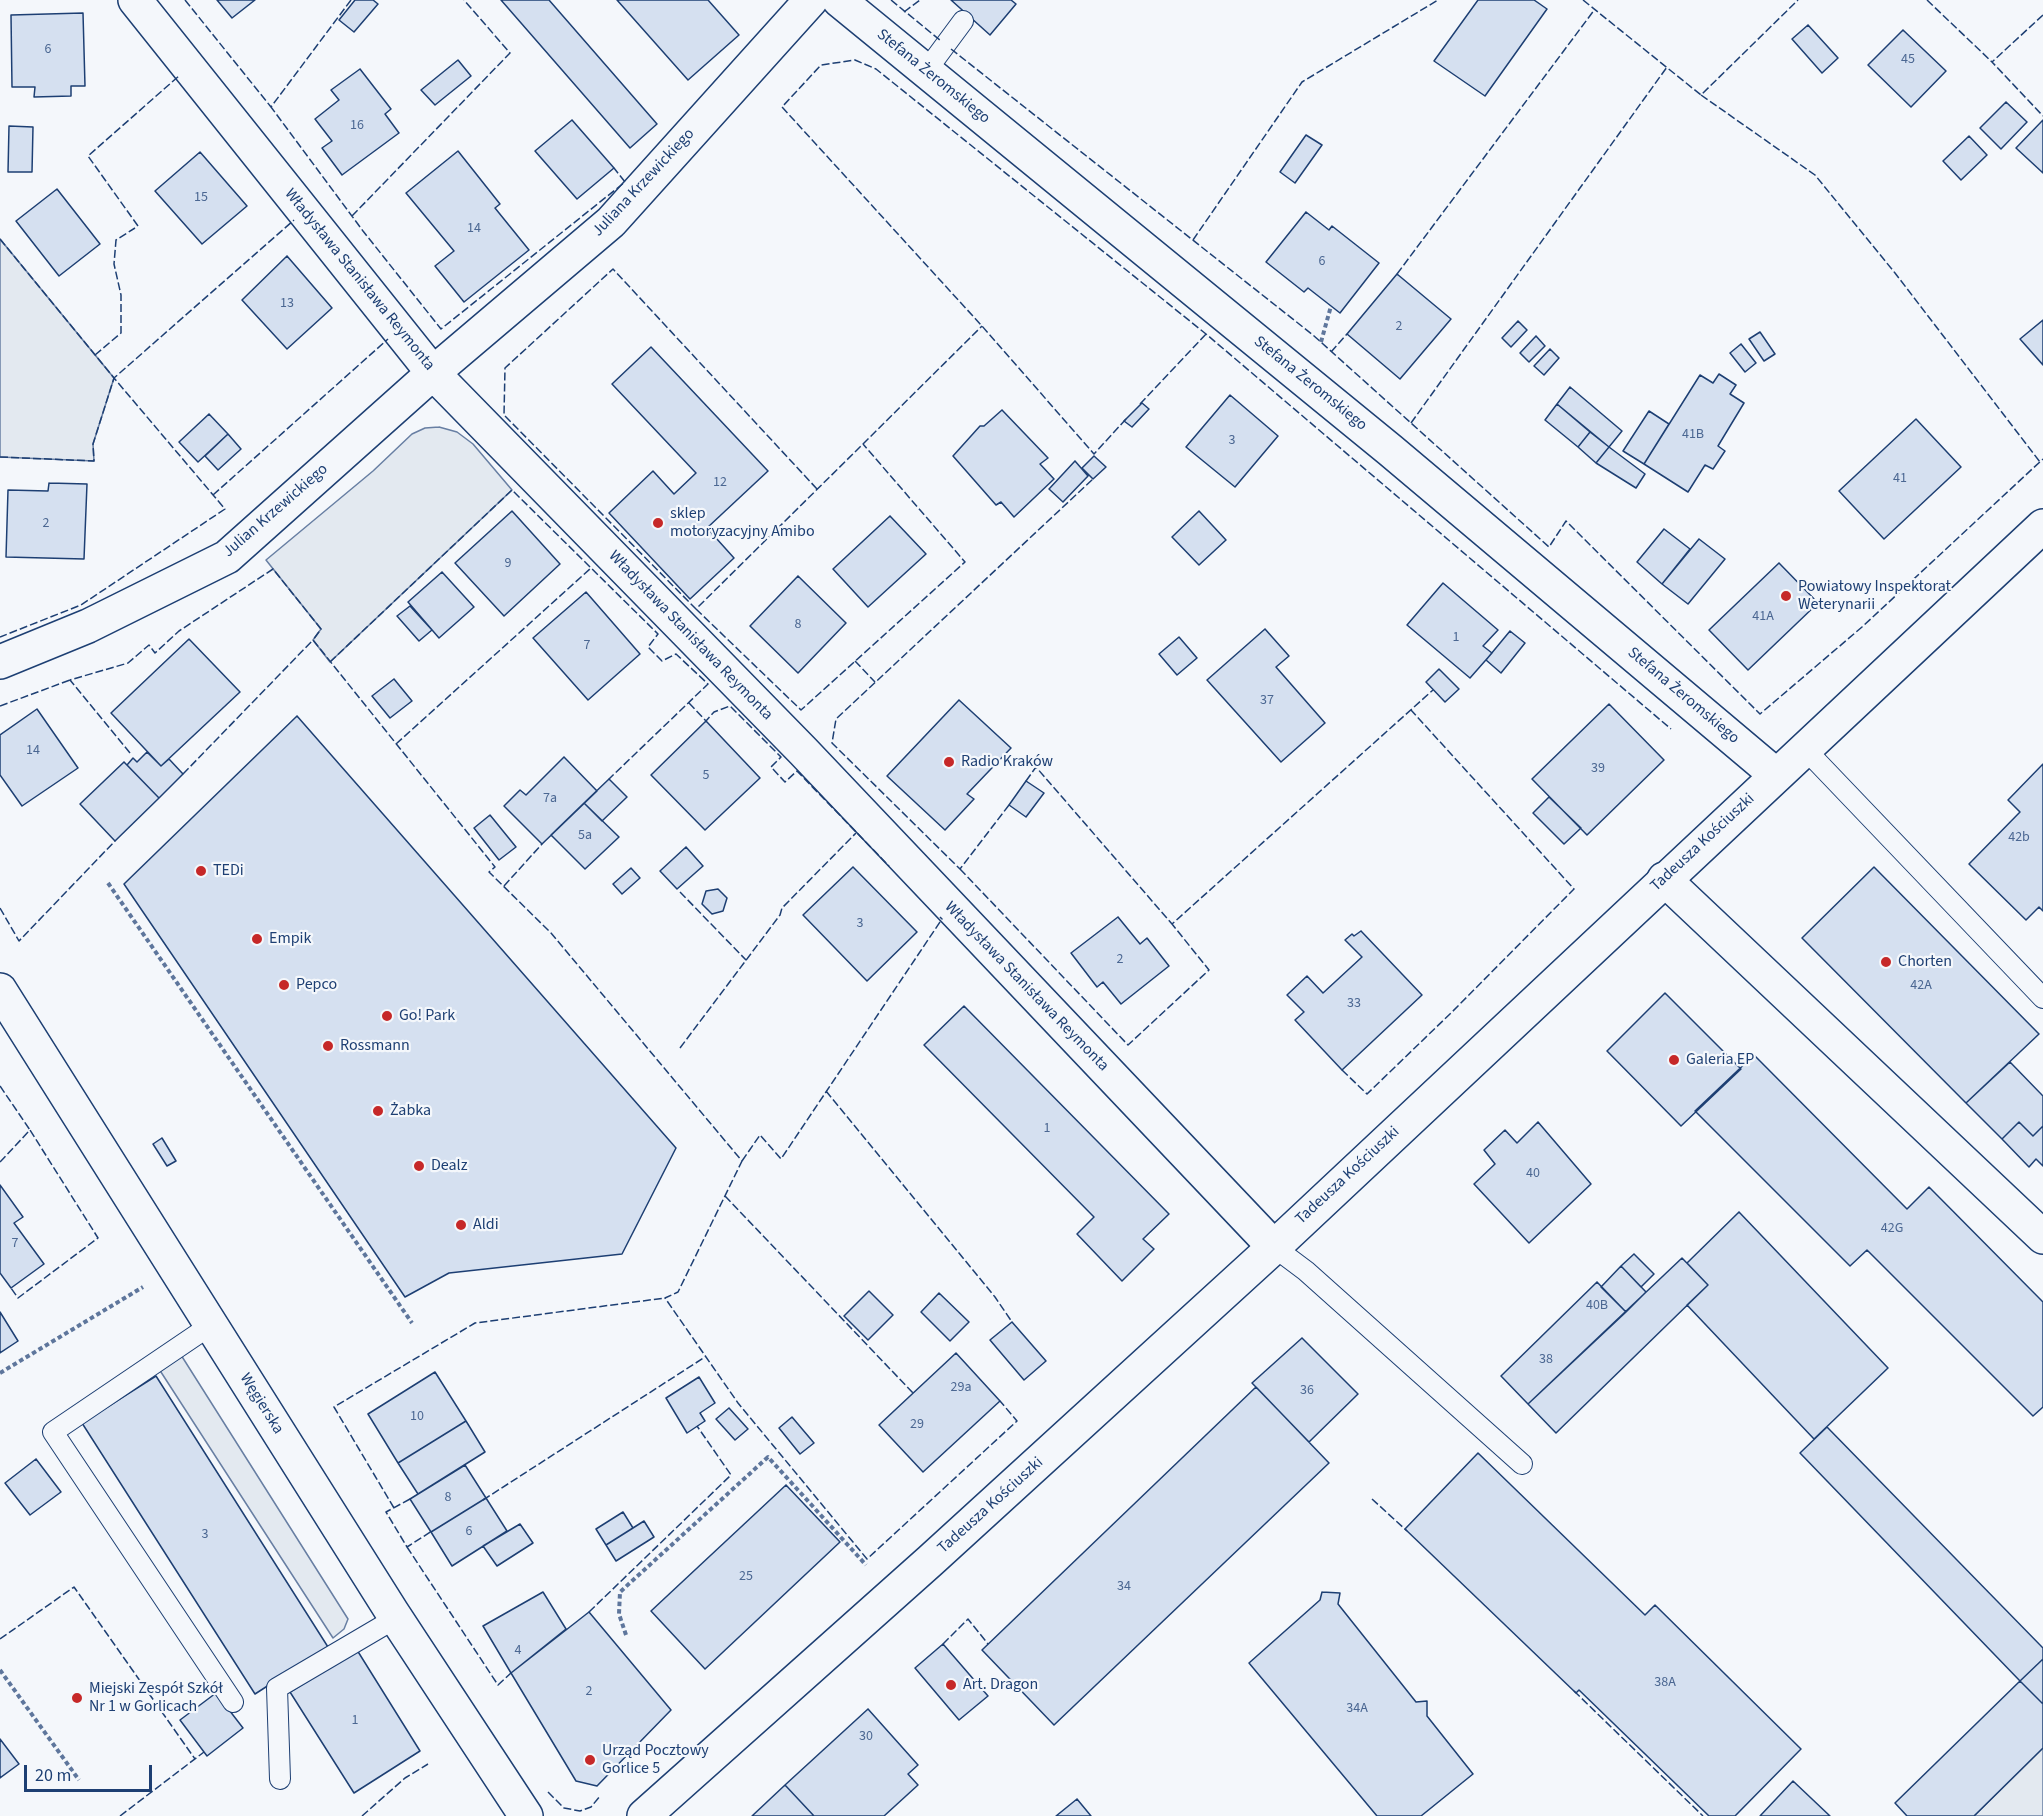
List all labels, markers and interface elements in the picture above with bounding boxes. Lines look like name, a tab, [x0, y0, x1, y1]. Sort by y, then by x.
street label: Stefana Żeromskiego	[873, 25, 993, 129]
house number: 6	[45, 42, 51, 58]
house number: 45	[1901, 52, 1915, 68]
house number: 16	[350, 118, 364, 134]
street label: Juliana Krzewickiego	[589, 125, 699, 241]
street label: Władysława Stanisława Reymonta	[280, 185, 438, 375]
house number: 15	[194, 190, 208, 206]
house number: 14	[467, 221, 481, 237]
house number: 6	[1319, 254, 1325, 270]
house number: 13	[280, 296, 294, 312]
house number: 2	[1396, 319, 1402, 335]
street label: Stefana Żeromskiego	[1250, 332, 1370, 436]
house number: 41B	[1682, 427, 1704, 443]
house number: 3	[1229, 433, 1235, 449]
street label: Julian Krzewickiego	[220, 460, 332, 562]
house number: 41	[1893, 471, 1907, 487]
house number: 12	[713, 475, 727, 491]
place label: sklep motoryzacyjny Amibo	[670, 504, 815, 542]
house number: 2	[43, 516, 49, 532]
marker: sklep motoryzacyjny Amibo	[651, 516, 665, 530]
street label: Władysława Stanisława Reymonta	[604, 547, 776, 725]
house number: 9	[505, 556, 511, 572]
place label: Powiatowy Inspektorat Weterynarii	[1798, 577, 1951, 615]
marker: Powiatowy Inspektorat Weterynarii	[1779, 589, 1793, 603]
house number: 41A	[1752, 609, 1774, 625]
house number: 8	[795, 617, 801, 633]
house number: 1	[1453, 630, 1459, 646]
house number: 7	[584, 638, 590, 654]
street label: Stefana Żeromskiego	[1623, 644, 1743, 748]
house number: 37	[1260, 693, 1274, 709]
house number: 14	[26, 743, 40, 759]
place label: Radio Kraków	[961, 752, 1053, 772]
marker: Radio Kraków	[942, 755, 956, 769]
house number: 39	[1591, 761, 1605, 777]
house number: 5	[703, 768, 709, 784]
street label: Tadeusza Kościuszki	[1647, 790, 1759, 896]
house number: 7a	[543, 791, 557, 807]
house number: 5a	[578, 828, 592, 844]
house number: 42b	[2008, 830, 2030, 846]
place label: TEDi	[213, 861, 244, 881]
marker: TEDi	[194, 864, 208, 878]
street label: Władysława Stanisława Reymonta	[940, 898, 1112, 1076]
house number: 3	[857, 916, 863, 932]
place label: Empik	[269, 929, 311, 949]
marker: Empik	[250, 932, 264, 946]
house number: 2	[1117, 952, 1123, 968]
place label: Chorten	[1898, 952, 1952, 972]
marker: Chorten	[1879, 955, 1893, 969]
place label: Pepco	[296, 975, 337, 995]
marker: Pepco	[277, 978, 291, 992]
house number: 42A	[1910, 978, 1932, 994]
house number: 33	[1347, 996, 1361, 1012]
place label: Go! Park	[399, 1006, 455, 1026]
marker: Go! Park	[380, 1009, 394, 1023]
place label: Rossmann	[340, 1036, 410, 1056]
marker: Rossmann	[321, 1039, 335, 1053]
place label: Galeria EP	[1686, 1050, 1754, 1070]
marker: Galeria EP	[1667, 1053, 1681, 1067]
place label: Żabka	[390, 1101, 431, 1121]
marker: Żabka	[371, 1104, 385, 1118]
house number: 1	[1044, 1121, 1050, 1137]
street label: Tadeusza Kościuszki	[1292, 1123, 1404, 1229]
place label: Dealz	[431, 1156, 467, 1176]
marker: Dealz	[412, 1159, 426, 1173]
house number: 40	[1526, 1166, 1540, 1182]
place label: Aldi	[473, 1215, 499, 1235]
marker: Aldi	[454, 1218, 468, 1232]
house number: 42G	[1881, 1221, 1903, 1237]
house number: 7	[12, 1236, 18, 1252]
house number: 40B	[1586, 1298, 1608, 1314]
house number: 38	[1539, 1352, 1553, 1368]
street label: Węgierska	[235, 1370, 287, 1438]
house number: 29a	[951, 1380, 971, 1396]
house number: 36	[1300, 1383, 1314, 1399]
house number: 10	[410, 1409, 424, 1425]
house number: 29	[910, 1417, 924, 1433]
street label: Tadeusza Kościuszki	[934, 1454, 1048, 1558]
house number: 8	[445, 1490, 451, 1506]
house number: 6	[466, 1524, 472, 1540]
house number: 3	[202, 1527, 208, 1543]
house number: 25	[739, 1569, 753, 1585]
house number: 34	[1117, 1579, 1131, 1595]
house number: 4	[515, 1643, 521, 1659]
place label: Art. Dragon	[963, 1675, 1038, 1695]
house number: 38A	[1654, 1675, 1676, 1691]
marker: Art. Dragon	[944, 1678, 958, 1692]
place label: Miejski Zespół Szkół Nr 1 w Gorlicach	[89, 1679, 223, 1717]
house number: 2	[586, 1684, 592, 1700]
marker: Miejski Zespół Szkół Nr 1 w Gorlicach	[70, 1691, 84, 1705]
house number: 34A	[1346, 1701, 1368, 1717]
house number: 1	[352, 1713, 358, 1729]
house number: 30	[859, 1729, 873, 1745]
place label: Urząd Pocztowy Gorlice 5	[602, 1741, 709, 1779]
scale bar	[27, 1753, 154, 1791]
marker: Urząd Pocztowy Gorlice 5	[583, 1753, 597, 1767]
text: 20 m	[35, 1763, 71, 1788]

